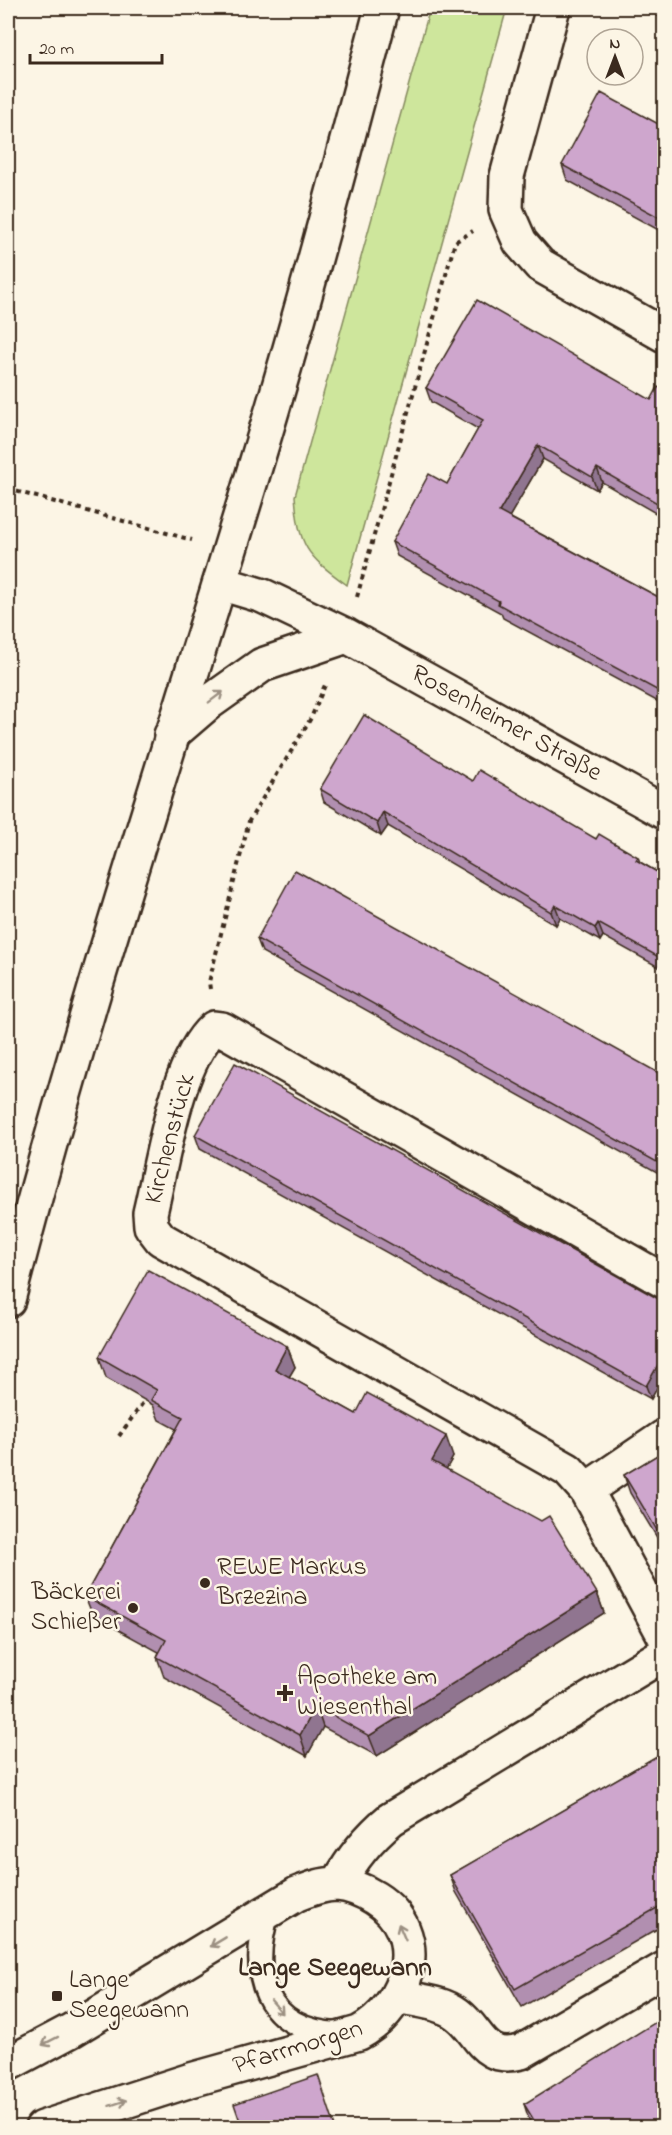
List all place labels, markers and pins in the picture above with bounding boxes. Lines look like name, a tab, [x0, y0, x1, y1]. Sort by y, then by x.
place label: REWE Markus Brzezina	[216, 1549, 367, 1617]
place label: Bäckerei Schießer	[30, 1574, 122, 1642]
marker: REWE Markus Brzezina	[198, 1576, 212, 1590]
marker: Bäckerei Schießer	[126, 1601, 140, 1615]
place label: Apotheke am Wiesenthal	[297, 1659, 437, 1727]
marker: Apotheke am Wiesenthal	[278, 1686, 292, 1700]
place label: Lange Seegewann	[69, 1962, 189, 2030]
marker: Lange Seegewann	[50, 1989, 64, 2003]

